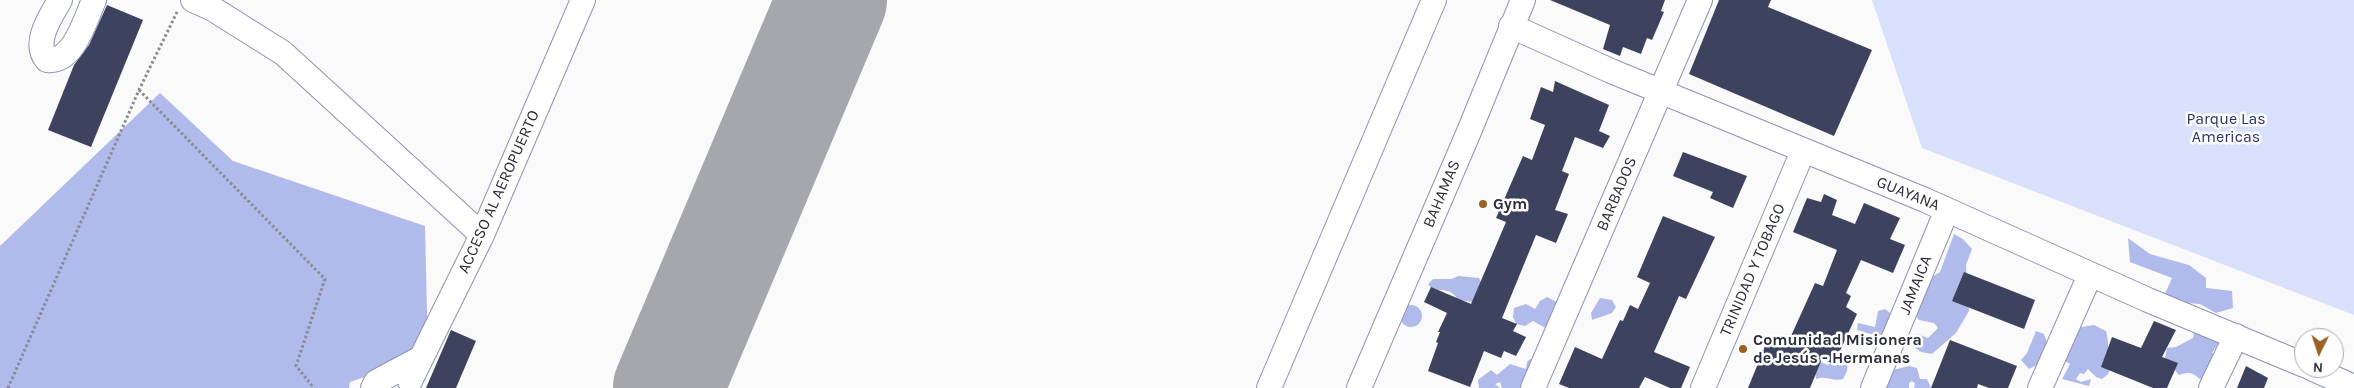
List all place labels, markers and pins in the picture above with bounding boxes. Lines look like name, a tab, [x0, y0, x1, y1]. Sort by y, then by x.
place label: Gym	[1493, 194, 1527, 214]
marker: Gym	[1477, 198, 1489, 210]
place label: Comunidad Misionera de Jesús - Hermanas	[1753, 330, 1922, 368]
marker: Comunidad Misionera de Jesús - Hermanas	[1737, 343, 1749, 355]

